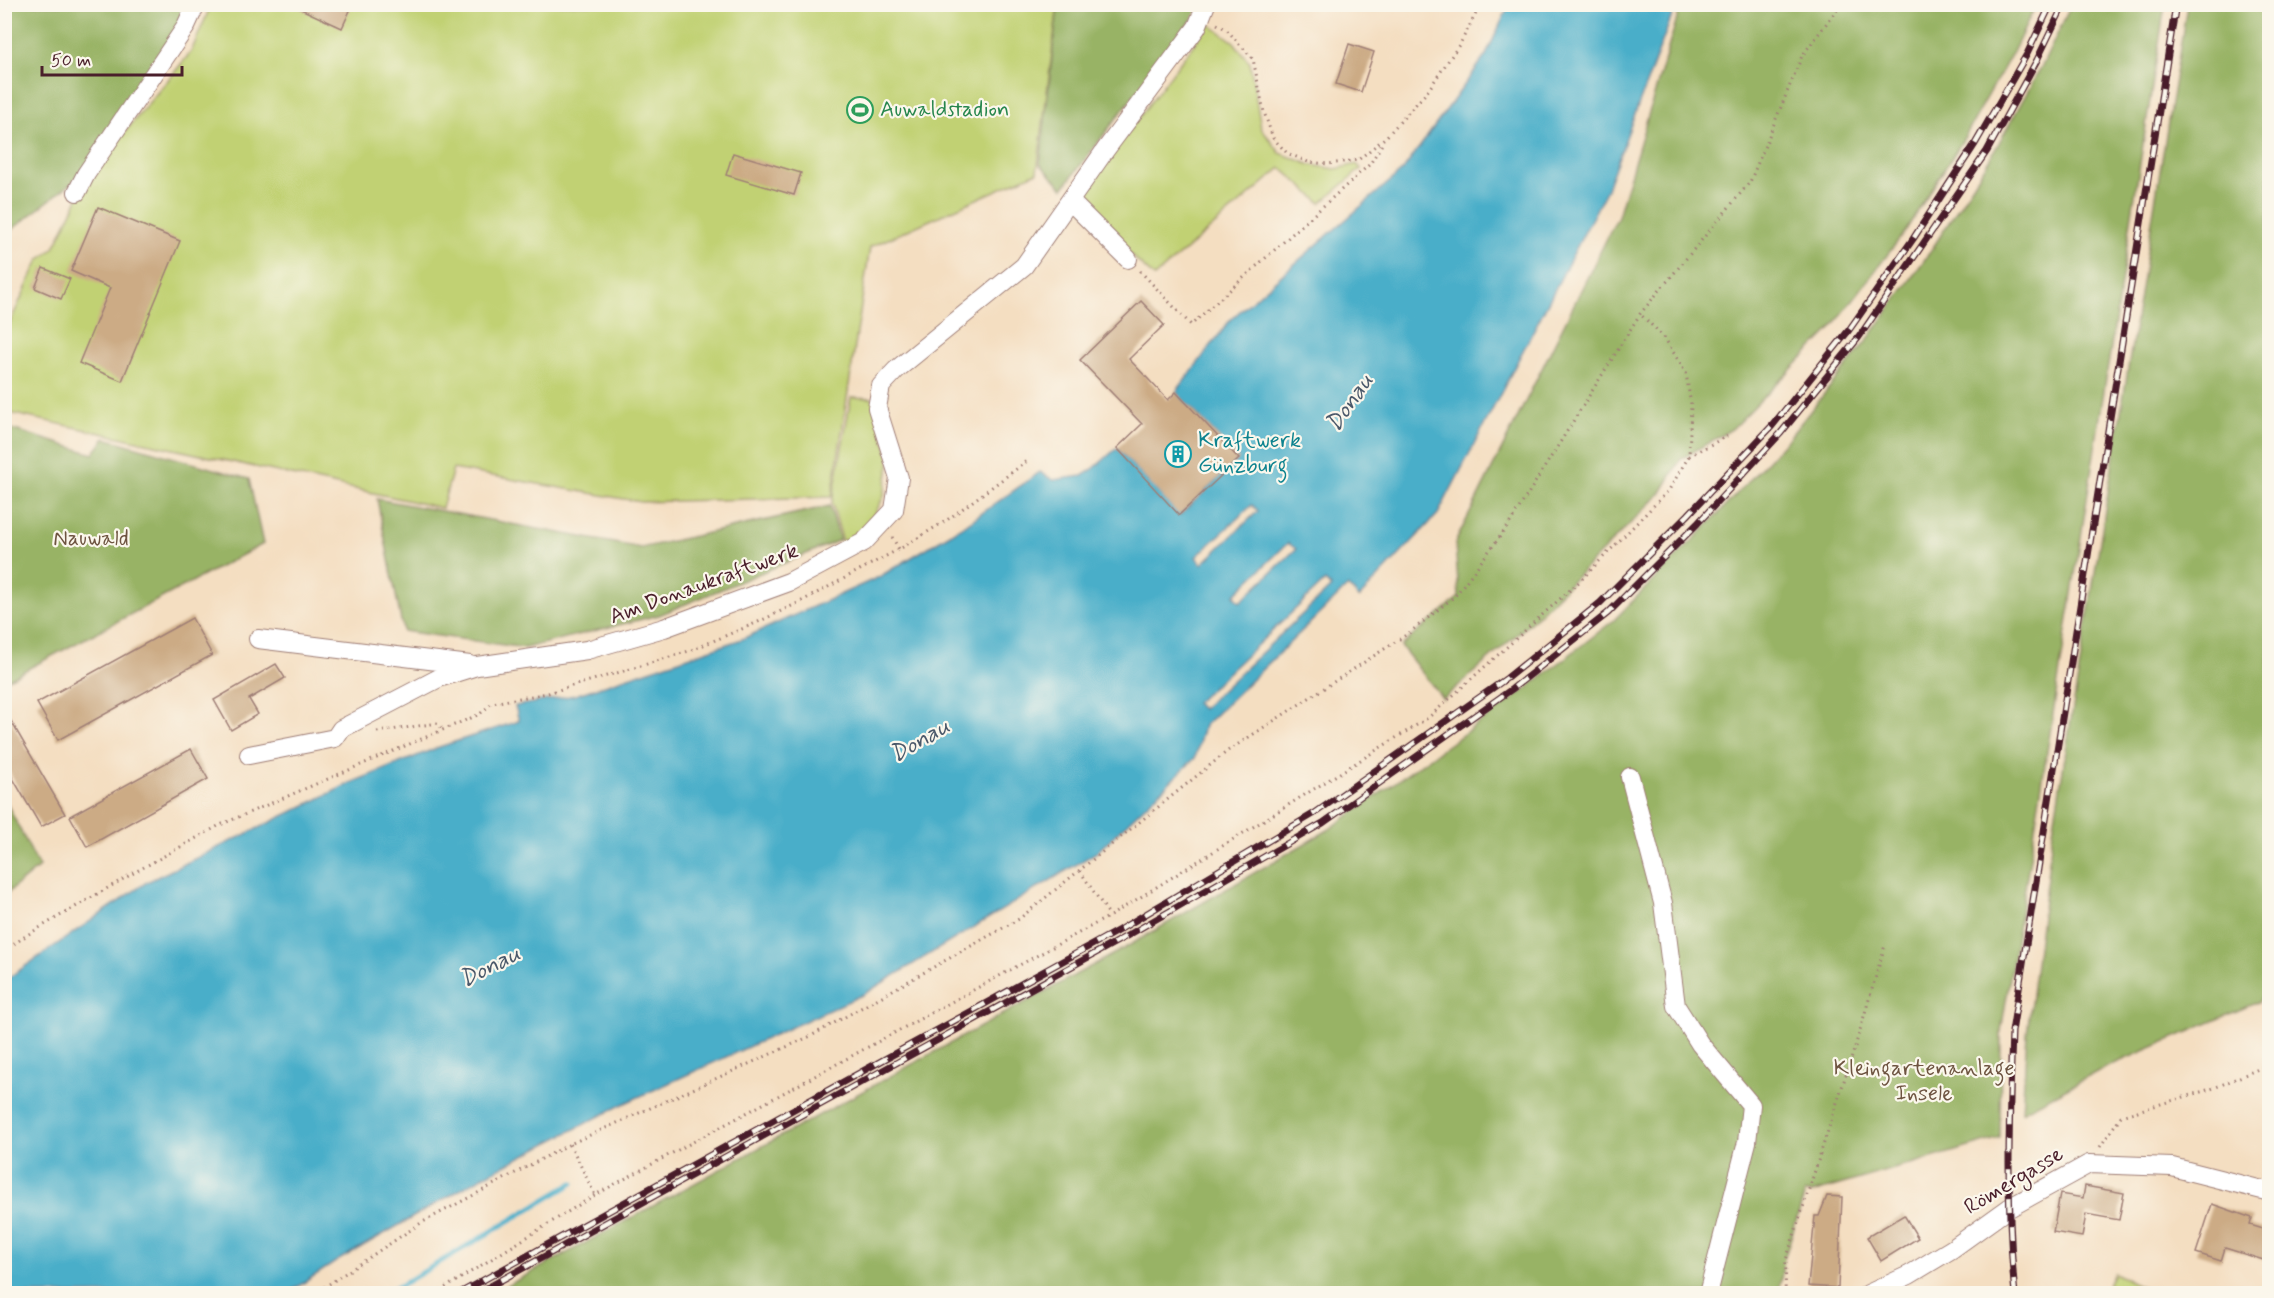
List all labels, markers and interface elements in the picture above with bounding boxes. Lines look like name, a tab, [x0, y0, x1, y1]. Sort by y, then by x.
scale bar	[42, 39, 182, 77]
text: 50 m	[51, 49, 91, 73]
sports icon: Auwaldstadion	[845, 95, 875, 125]
place label: Auwaldstadion	[880, 96, 1009, 124]
water label: Donau	[1319, 368, 1381, 438]
place label: Kraftwerk Günzburg	[1198, 427, 1301, 483]
building icon: Kraftwerk Günzburg	[1163, 439, 1193, 469]
park label: Nauwald	[53, 525, 129, 553]
street label: Am Donaukraftwerk	[606, 537, 802, 631]
water label: Donau	[884, 711, 956, 771]
water label: Donau	[454, 939, 526, 995]
park label: Kleingartenanlage Insele	[1834, 1055, 2014, 1108]
street label: Römergasse	[1959, 1140, 2070, 1224]

